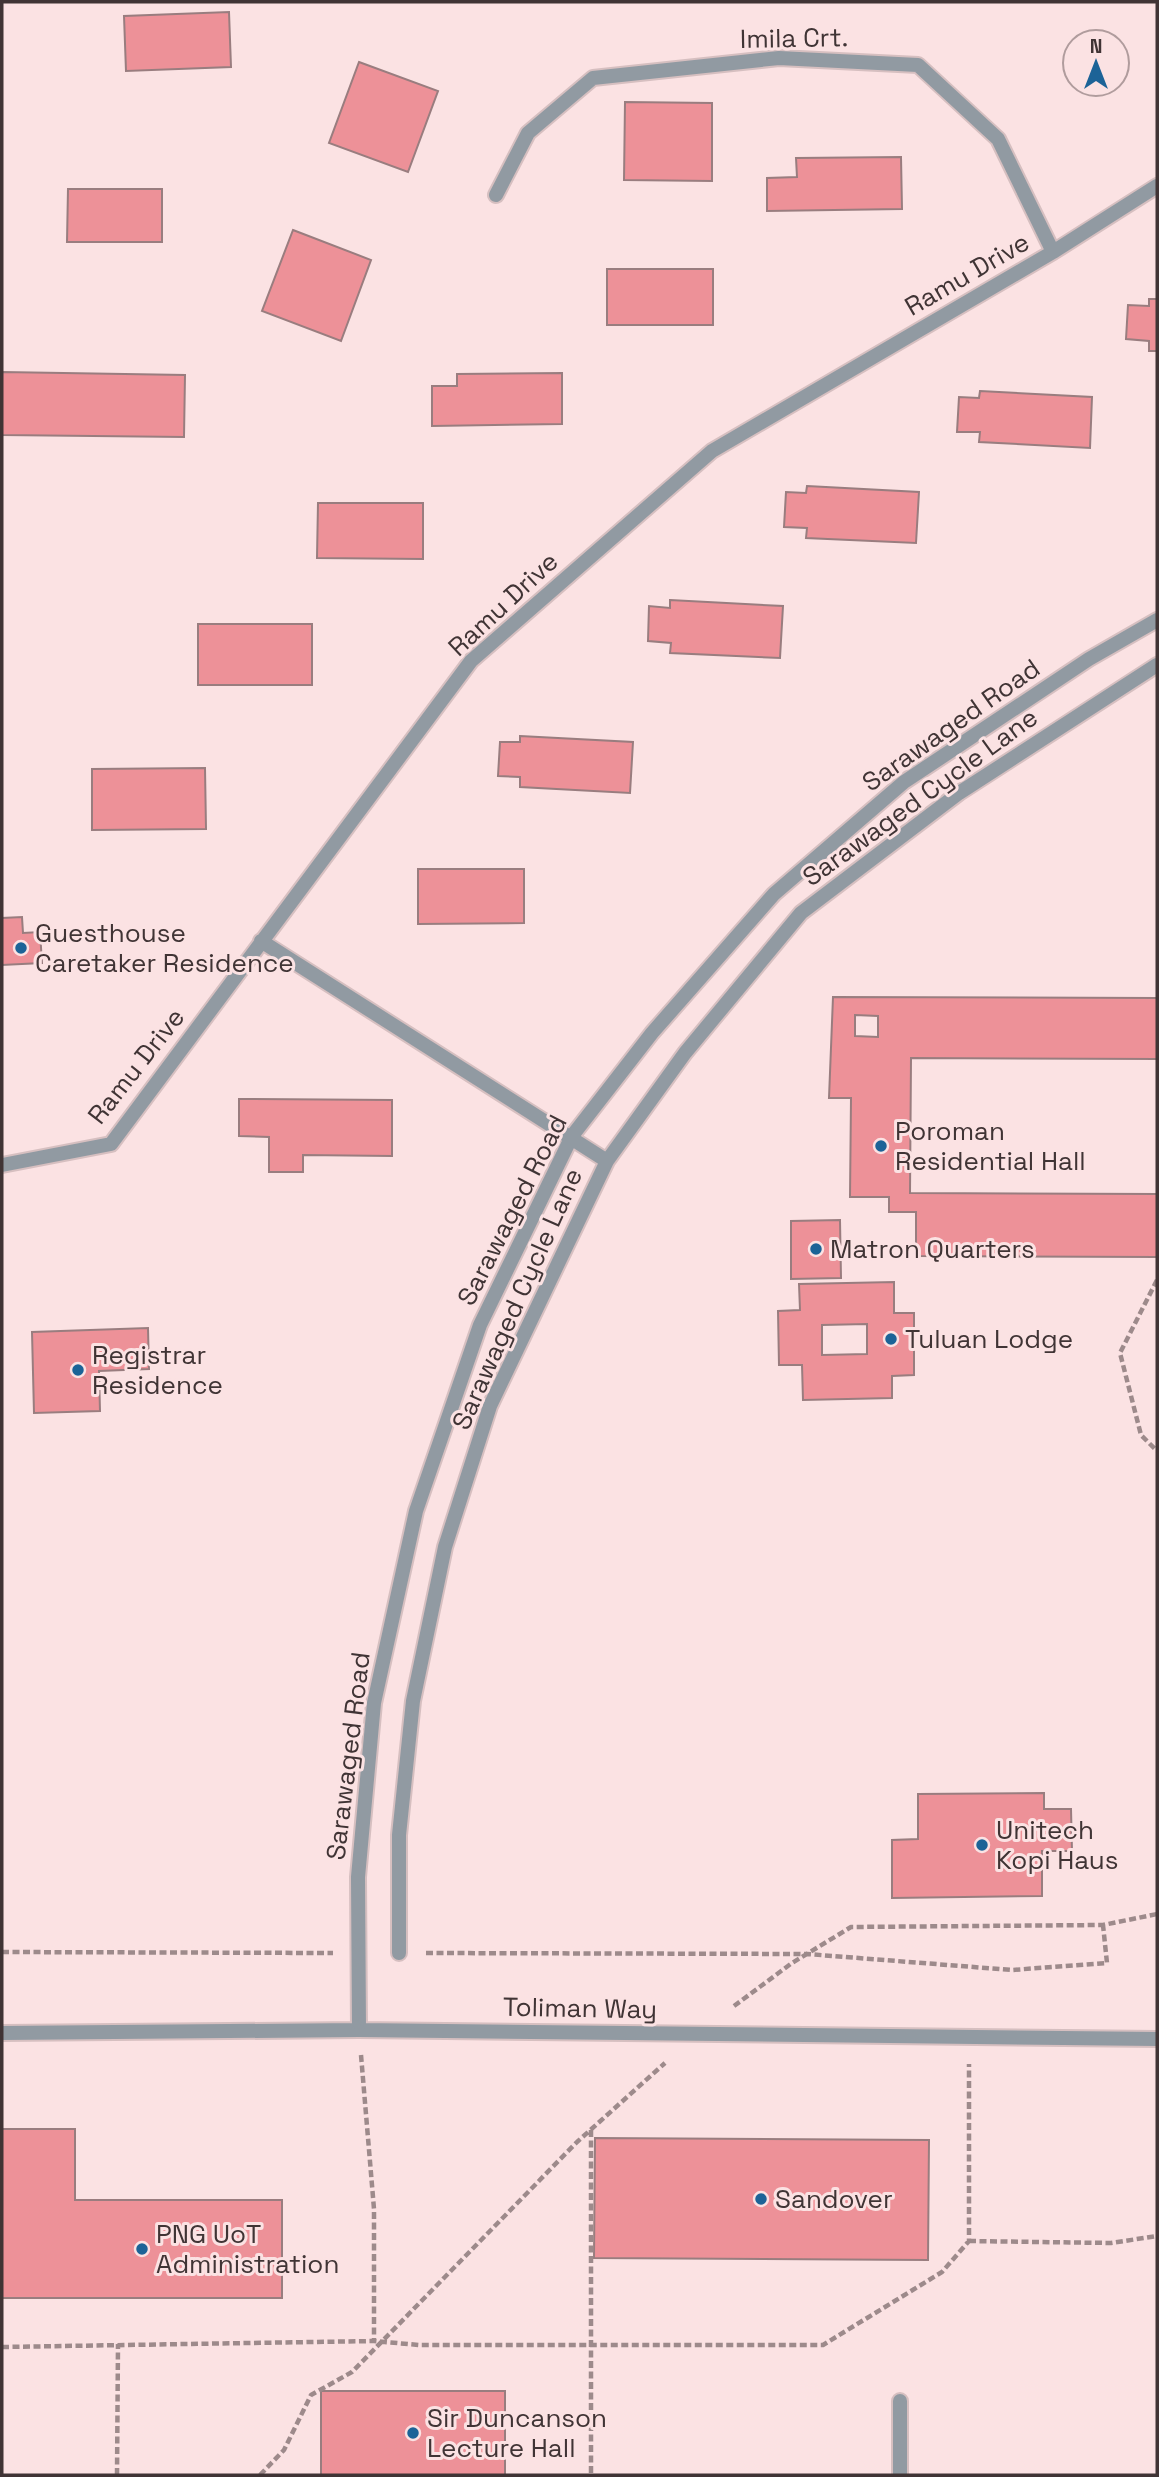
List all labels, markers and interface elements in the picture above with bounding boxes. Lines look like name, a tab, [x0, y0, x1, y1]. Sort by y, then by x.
street label: Imila Crt.	[740, 20, 848, 56]
north arrow	[1061, 28, 1131, 98]
text: N	[1090, 34, 1102, 59]
street label: Ramu Drive	[899, 225, 1035, 323]
street label: Ramu Drive	[441, 544, 565, 664]
street label: Sarawaged Road	[855, 651, 1047, 799]
street label: Sarawaged Cycle Lane	[796, 700, 1044, 894]
place label: Guesthouse Caretaker Residence	[35, 916, 294, 980]
marker: Guesthouse Caretaker Residence	[13, 940, 29, 956]
street label: Ramu Drive	[80, 1001, 192, 1131]
street label: Sarawaged Road	[449, 1109, 575, 1311]
place label: Poroman Residential Hall	[895, 1114, 1086, 1178]
marker: Poroman Residential Hall	[873, 1138, 889, 1154]
street label: Sarawaged Cycle Lane	[444, 1163, 590, 1435]
place label: Matron Quarters	[830, 1232, 1035, 1266]
marker: Matron Quarters	[808, 1241, 824, 1257]
place label: Tuluan Lodge	[905, 1322, 1073, 1356]
marker: Tuluan Lodge	[883, 1331, 899, 1347]
place label: Registrar Residence	[92, 1338, 223, 1402]
marker: Registrar Residence	[70, 1362, 86, 1378]
street label: Sarawaged Road	[318, 1650, 378, 1862]
place label: Unitech Kopi Haus	[996, 1813, 1119, 1877]
marker: Unitech Kopi Haus	[974, 1837, 990, 1853]
street label: Toliman Way	[503, 1990, 657, 2026]
place label: Sandover	[775, 2182, 893, 2216]
marker: Sandover	[753, 2191, 769, 2207]
place label: PNG UoT Administration	[156, 2217, 339, 2281]
marker: PNG UoT Administration	[134, 2241, 150, 2257]
place label: Sir Duncanson Lecture Hall	[427, 2401, 607, 2465]
marker: Sir Duncanson Lecture Hall	[405, 2425, 421, 2441]

